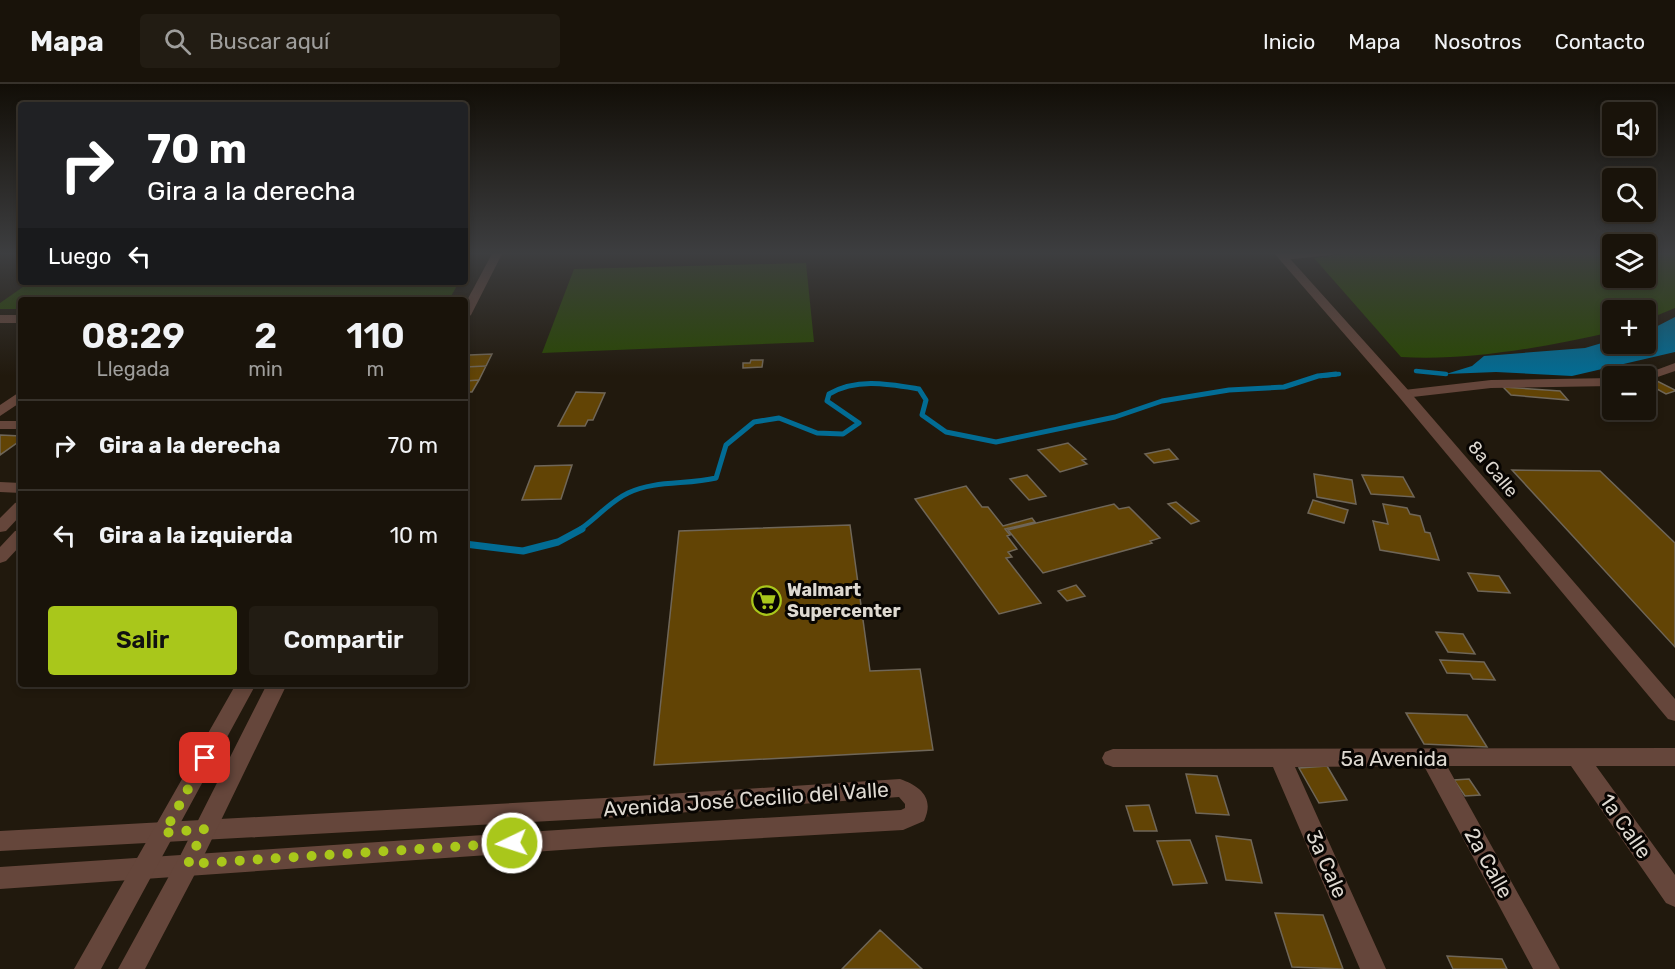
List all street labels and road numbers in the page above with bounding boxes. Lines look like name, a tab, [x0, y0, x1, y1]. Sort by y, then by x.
street label: 8a Calle	[1463, 436, 1523, 502]
street label: 5a Avenida	[1341, 746, 1447, 771]
street label: Avenida José Cecilio del Valle	[602, 777, 890, 821]
street label: 1a Calle	[1595, 789, 1657, 863]
street label: 2a Calle	[1459, 823, 1519, 903]
street label: 3a Cale	[1301, 826, 1353, 902]

